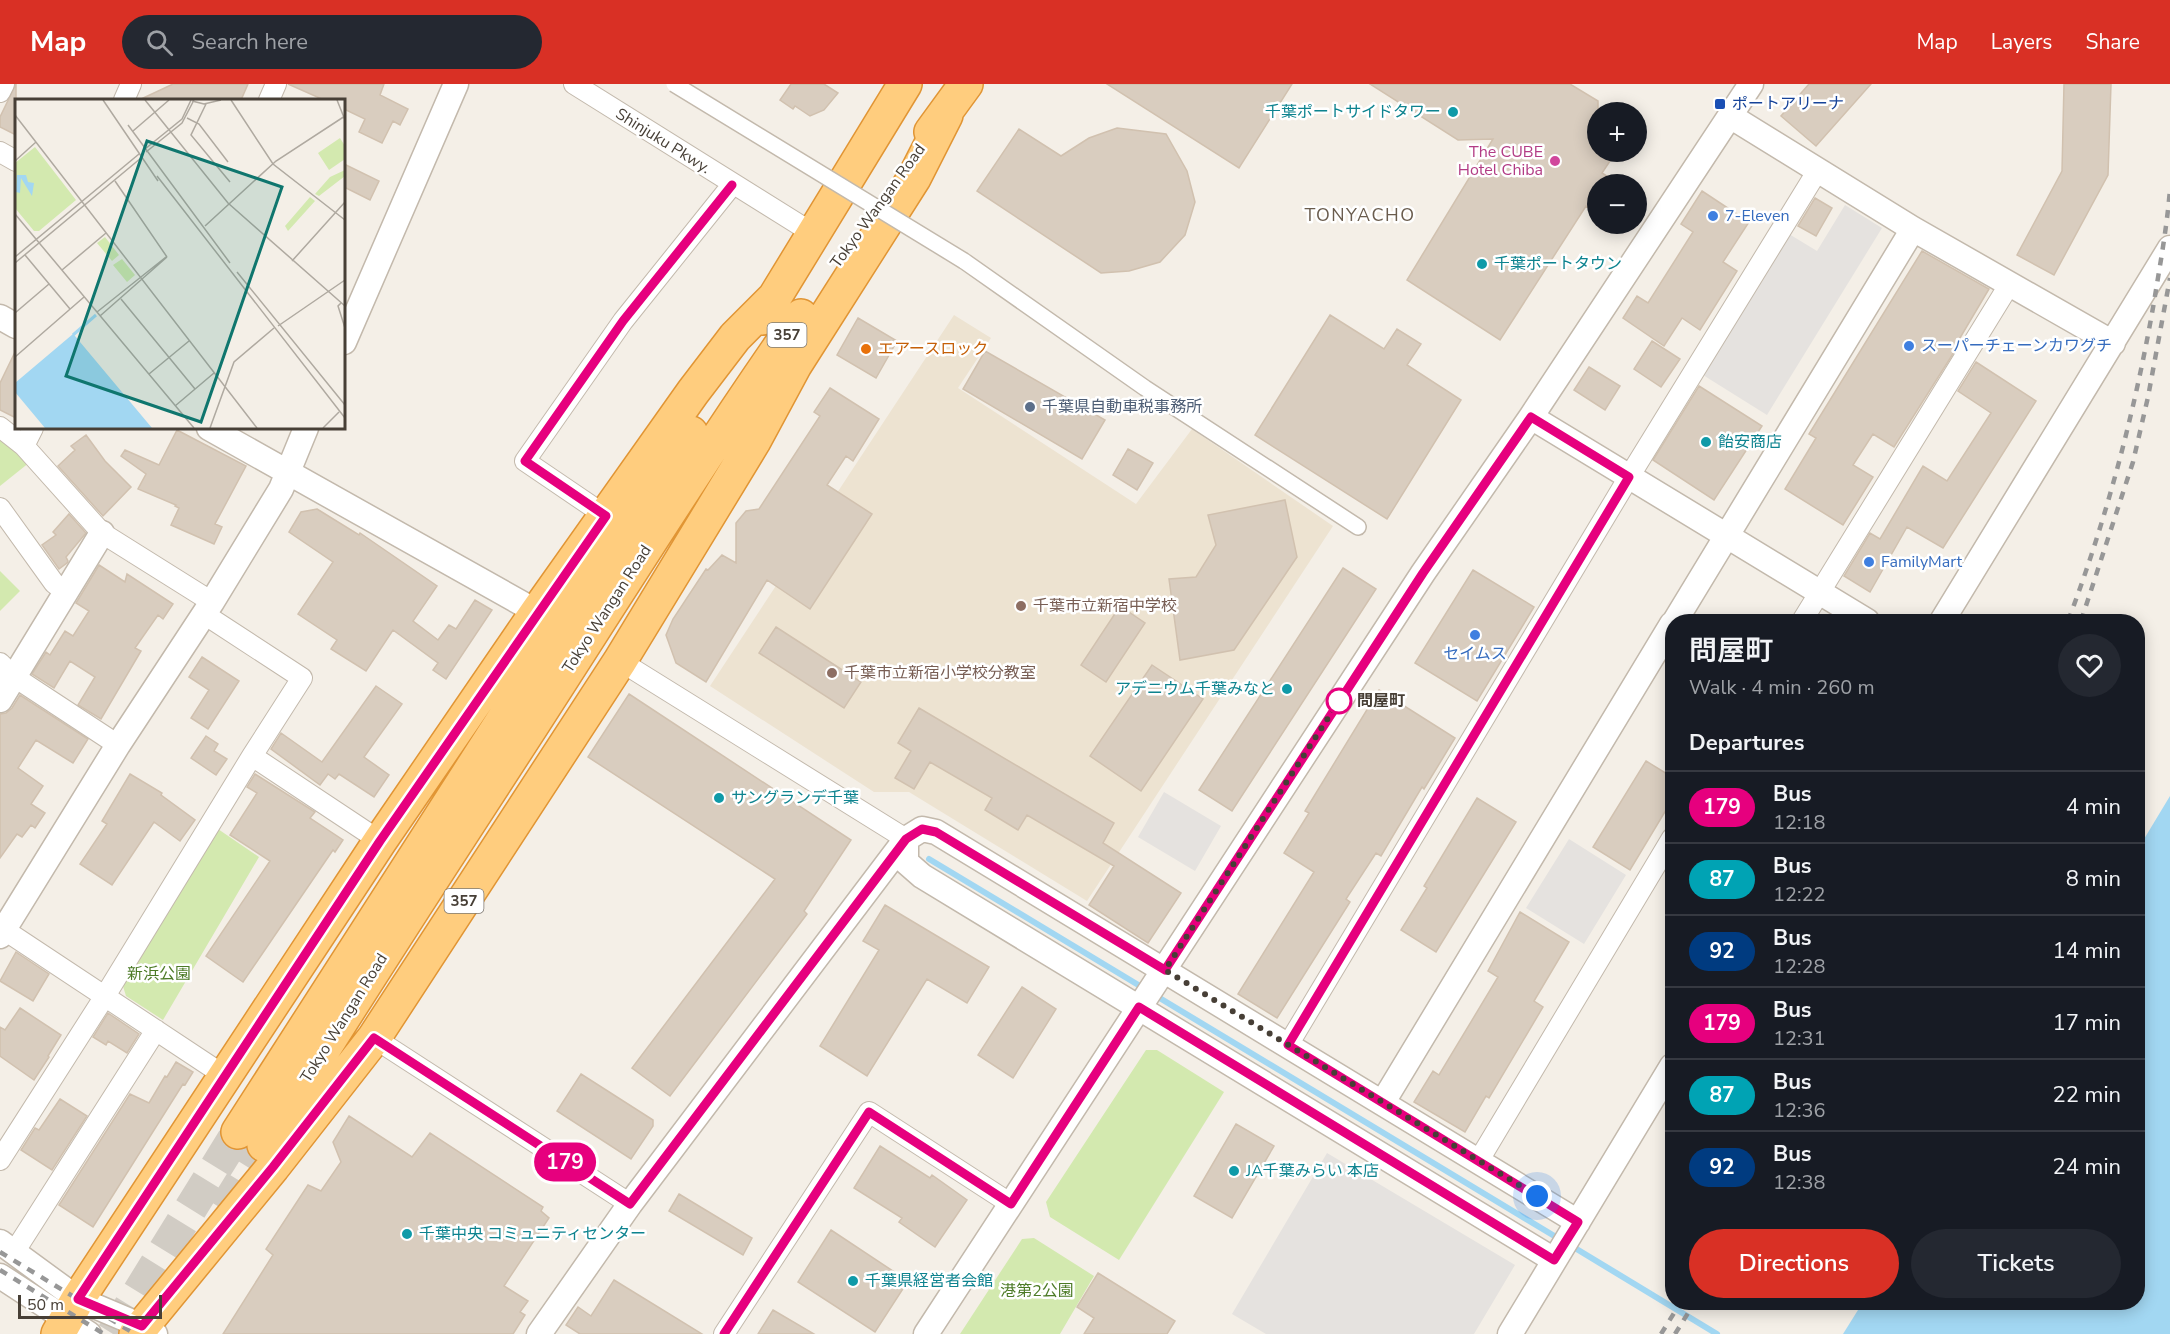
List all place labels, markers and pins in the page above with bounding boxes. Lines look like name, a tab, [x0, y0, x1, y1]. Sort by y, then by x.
place label: ポートアリーナ	[1732, 93, 1844, 115]
marker: ポートアリーナ	[1713, 97, 1727, 111]
place label: 千葉ポートサイドタワー	[1265, 101, 1441, 123]
marker: 千葉ポートサイドタワー	[1446, 105, 1460, 119]
place label: The CUBE Hotel Chiba	[1458, 141, 1543, 181]
marker: The CUBE Hotel Chiba	[1548, 154, 1562, 168]
place label: 7-Eleven	[1725, 205, 1790, 227]
marker: 7-Eleven	[1706, 209, 1720, 223]
place label: 千葉ポートタウン	[1494, 253, 1622, 275]
marker: 千葉ポートタウン	[1475, 257, 1489, 271]
place label: スーパーチェーンカワグチ	[1921, 335, 2112, 357]
place label: エアースロック	[878, 338, 988, 360]
marker: スーパーチェーンカワグチ	[1902, 339, 1916, 353]
marker: エアースロック	[859, 342, 873, 356]
place label: 千葉県自動車税事務所	[1042, 396, 1202, 418]
marker: 千葉県自動車税事務所	[1023, 400, 1037, 414]
place label: 飴安商店	[1718, 431, 1782, 453]
marker: 飴安商店	[1699, 435, 1713, 449]
place label: FamilyMart	[1881, 551, 1962, 573]
marker: FamilyMart	[1862, 555, 1876, 569]
place label: 千葉市立新宿中学校	[1033, 595, 1177, 617]
marker: 千葉市立新宿中学校	[1014, 599, 1028, 613]
marker: セイムス	[1468, 628, 1482, 642]
place label: セイムス	[1443, 643, 1507, 665]
place label: 千葉市立新宿小学校分教室	[844, 662, 1036, 684]
marker: 千葉市立新宿小学校分教室	[825, 666, 839, 680]
place label: アデニウム千葉みなと	[1115, 678, 1275, 700]
marker: アデニウム千葉みなと	[1280, 682, 1294, 696]
marker: 問屋町	[1326, 688, 1352, 714]
place label: 問屋町	[1357, 690, 1405, 712]
place label: サングランデ千葉	[731, 787, 859, 809]
marker: サングランデ千葉	[712, 791, 726, 805]
place label: JA千葉みらい 本店	[1245, 1160, 1379, 1182]
marker: JA千葉みらい 本店	[1227, 1164, 1241, 1178]
place label: 千葉中央 コミュニティセンター	[419, 1223, 646, 1245]
marker: 千葉中央 コミュニティセンター	[400, 1227, 414, 1241]
place label: 千葉県経営者会館	[865, 1270, 993, 1292]
marker: 千葉県経営者会館	[846, 1274, 860, 1288]

